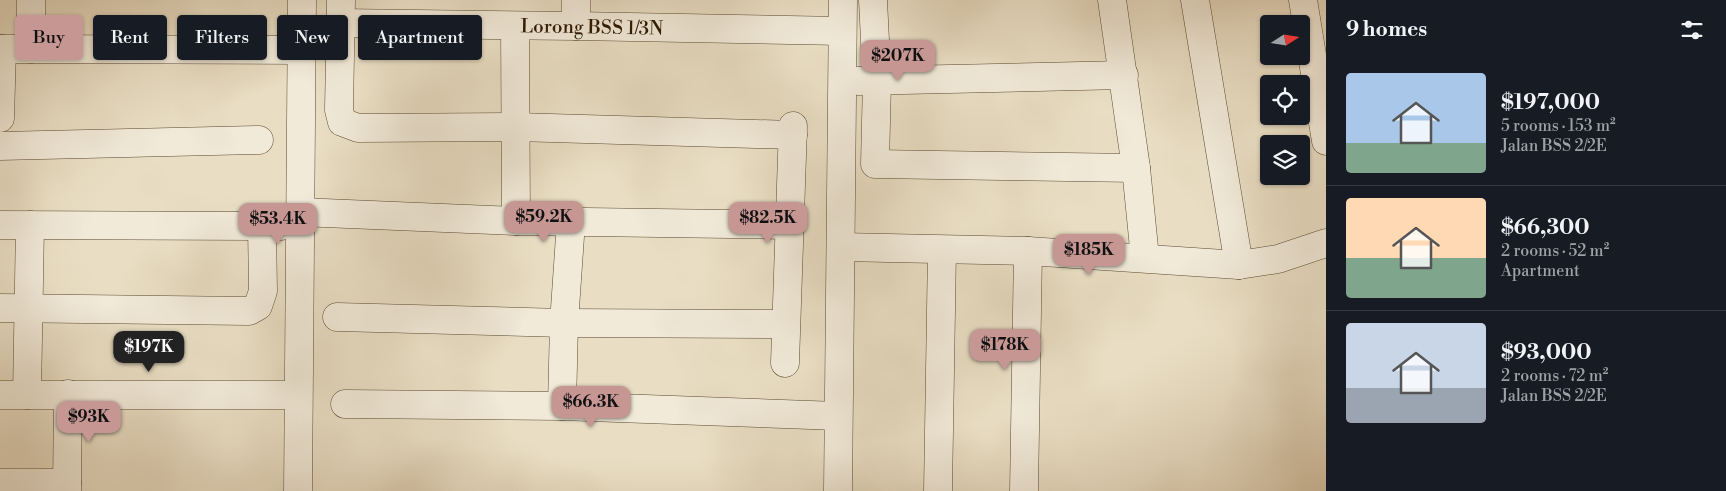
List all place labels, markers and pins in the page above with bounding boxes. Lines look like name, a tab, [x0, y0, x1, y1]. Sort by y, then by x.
pin: $207K	[863, 39, 933, 82]
pin: $59.2K	[503, 200, 585, 243]
pin: $53.4K	[237, 202, 319, 245]
pin: $82.5K	[727, 202, 809, 244]
pin: $185K	[1054, 234, 1124, 276]
pin: $178K	[970, 328, 1040, 371]
pin: $197K	[114, 330, 184, 373]
pin: $66.3K	[550, 386, 632, 428]
pin: $93K	[59, 400, 119, 443]

